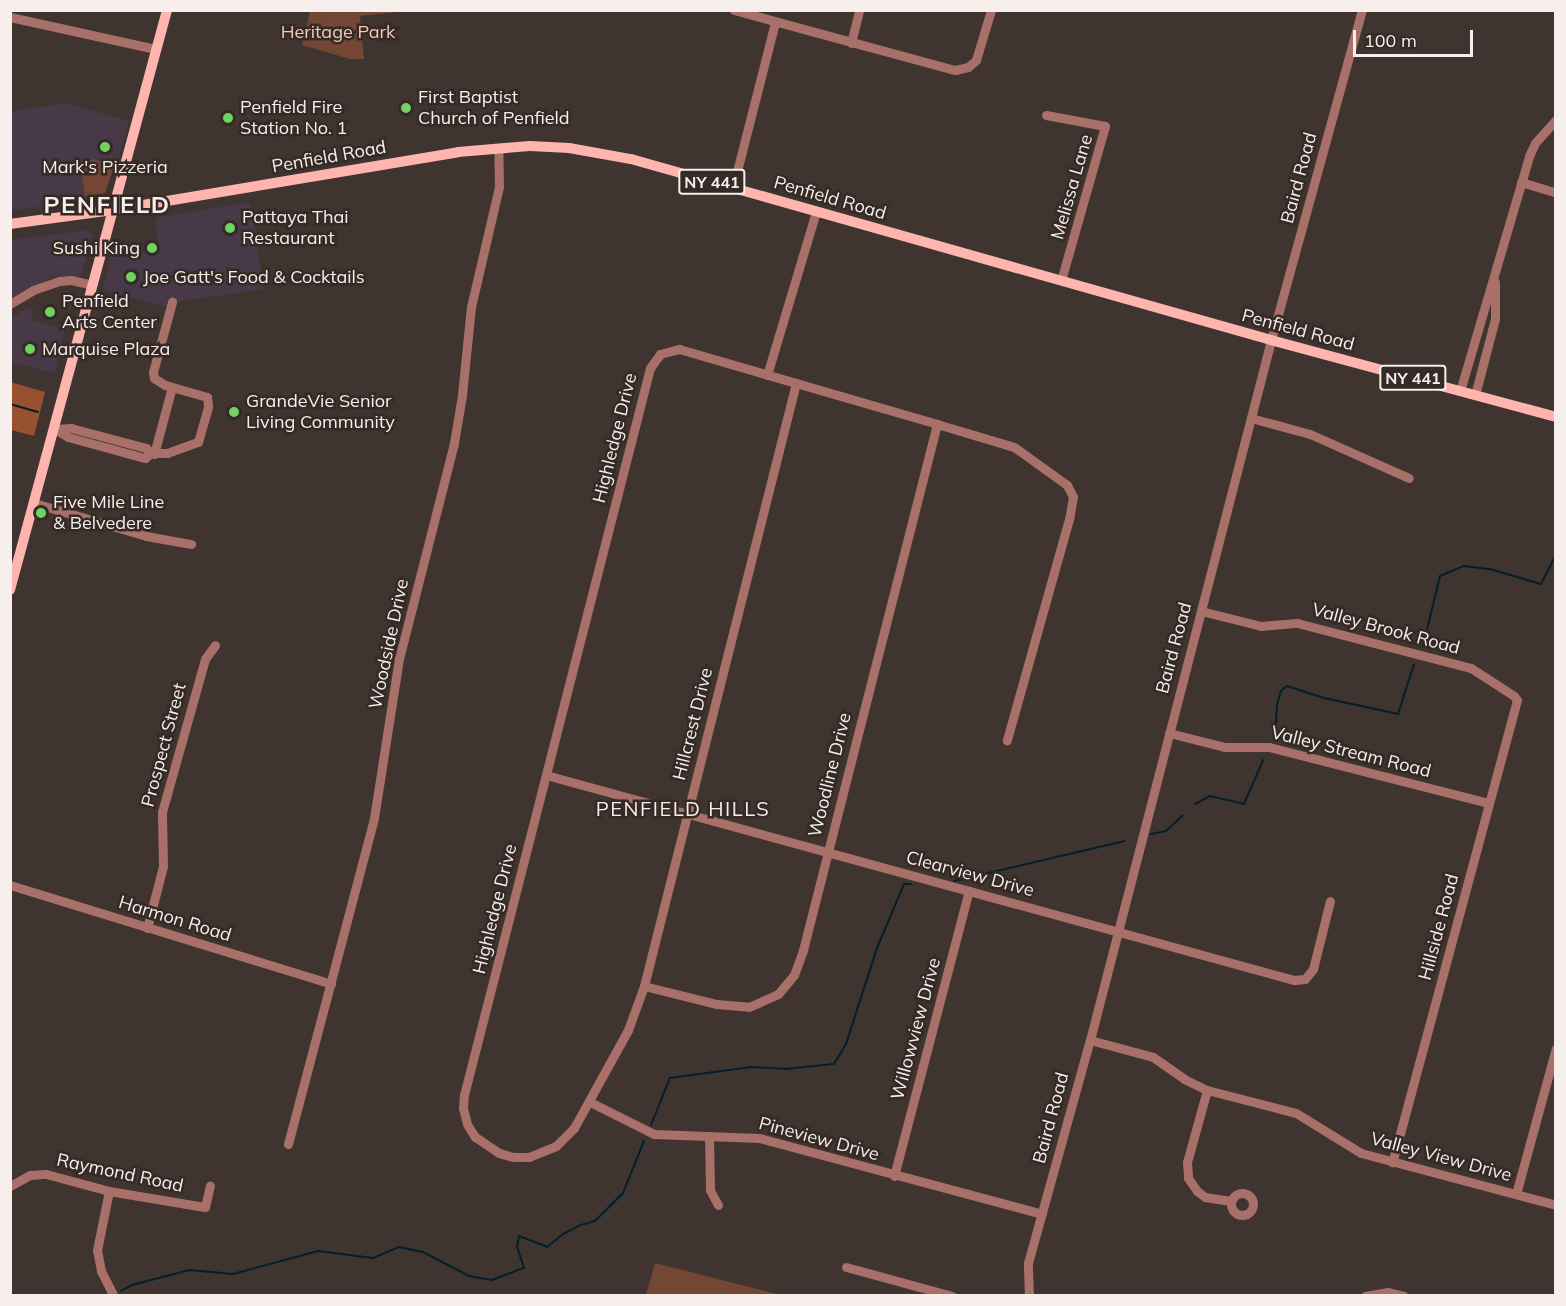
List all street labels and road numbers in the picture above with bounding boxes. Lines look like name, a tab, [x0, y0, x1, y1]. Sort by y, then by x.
street label: Baird Road	[1276, 130, 1322, 226]
street label: Melissa Lane	[1047, 132, 1097, 242]
street label: Penfield Road	[270, 136, 388, 178]
road number: NY 441	[678, 169, 746, 195]
street label: Penfield Road	[771, 172, 889, 224]
street label: Penfield Road	[1239, 305, 1357, 355]
road number: NY 441	[1378, 365, 1448, 391]
street label: Highledge Drive	[588, 371, 642, 505]
street label: Woodside Drive	[365, 577, 413, 711]
street label: Valley Brook Road	[1310, 599, 1462, 659]
street label: Baird Road	[1151, 600, 1197, 696]
street label: Hillcrest Drive	[669, 666, 717, 782]
street label: Prospect Street	[137, 681, 191, 809]
street label: Woodline Drive	[804, 711, 856, 839]
street label: Valley Stream Road	[1269, 722, 1433, 782]
street label: Highledge Drive	[468, 842, 522, 976]
street label: Clearview Drive	[904, 847, 1036, 901]
street label: Hillside Road	[1414, 871, 1464, 983]
street label: Harmon Road	[116, 892, 234, 946]
street label: Willowview Drive	[887, 956, 945, 1102]
street label: Baird Road	[1028, 1070, 1074, 1166]
street label: Pineview Drive	[757, 1113, 881, 1165]
street label: Valley View Drive	[1368, 1128, 1514, 1186]
street label: Raymond Road	[55, 1149, 185, 1197]

